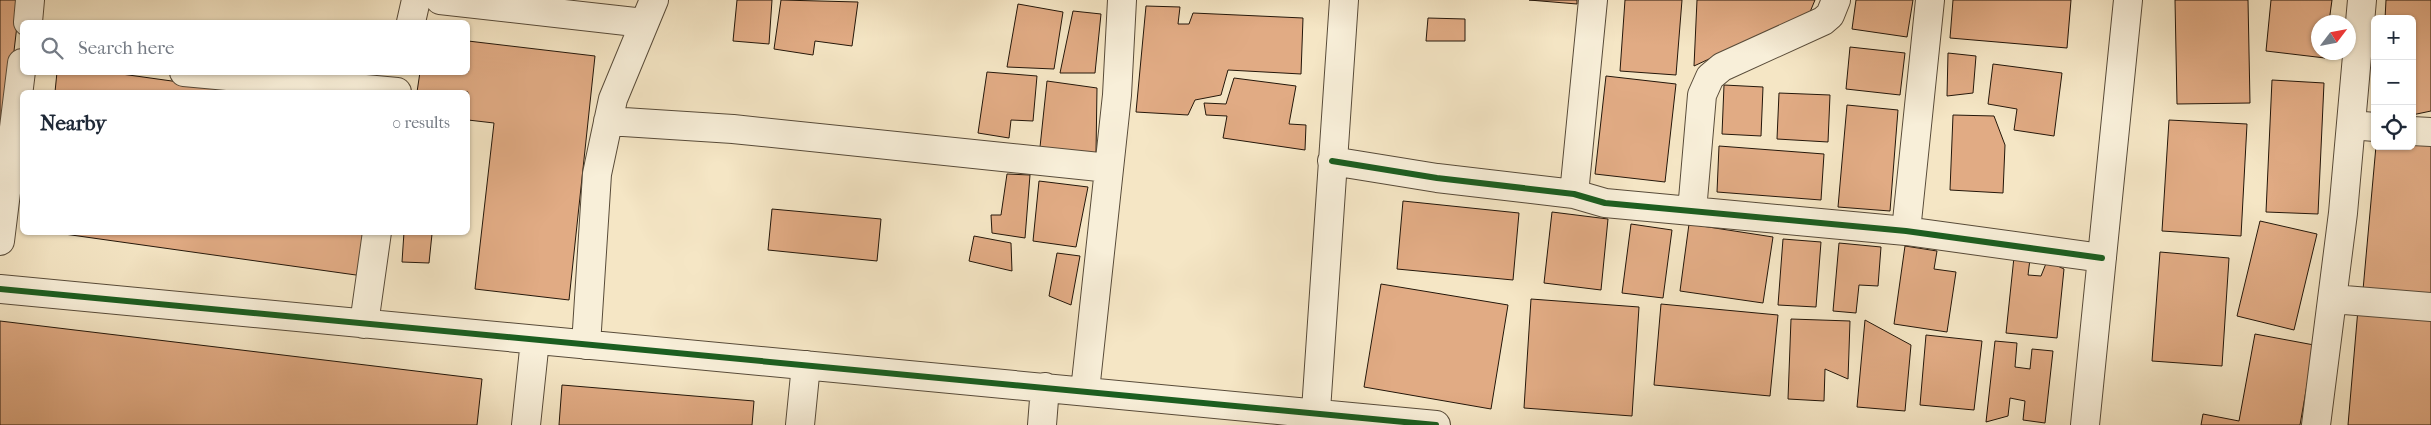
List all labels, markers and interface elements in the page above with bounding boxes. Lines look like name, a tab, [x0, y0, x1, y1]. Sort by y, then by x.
north arrow	[2311, 15, 2356, 60]
map controls	[2371, 15, 2416, 150]
button: +	[2371, 15, 2416, 60]
search box	[20, 20, 470, 75]
icon: search	[38, 34, 66, 62]
text: Search here	[78, 37, 174, 59]
button: −	[2371, 60, 2416, 105]
button: locate	[2371, 105, 2416, 150]
text: Nearby	[40, 111, 106, 135]
text: 0 results	[392, 113, 450, 132]

